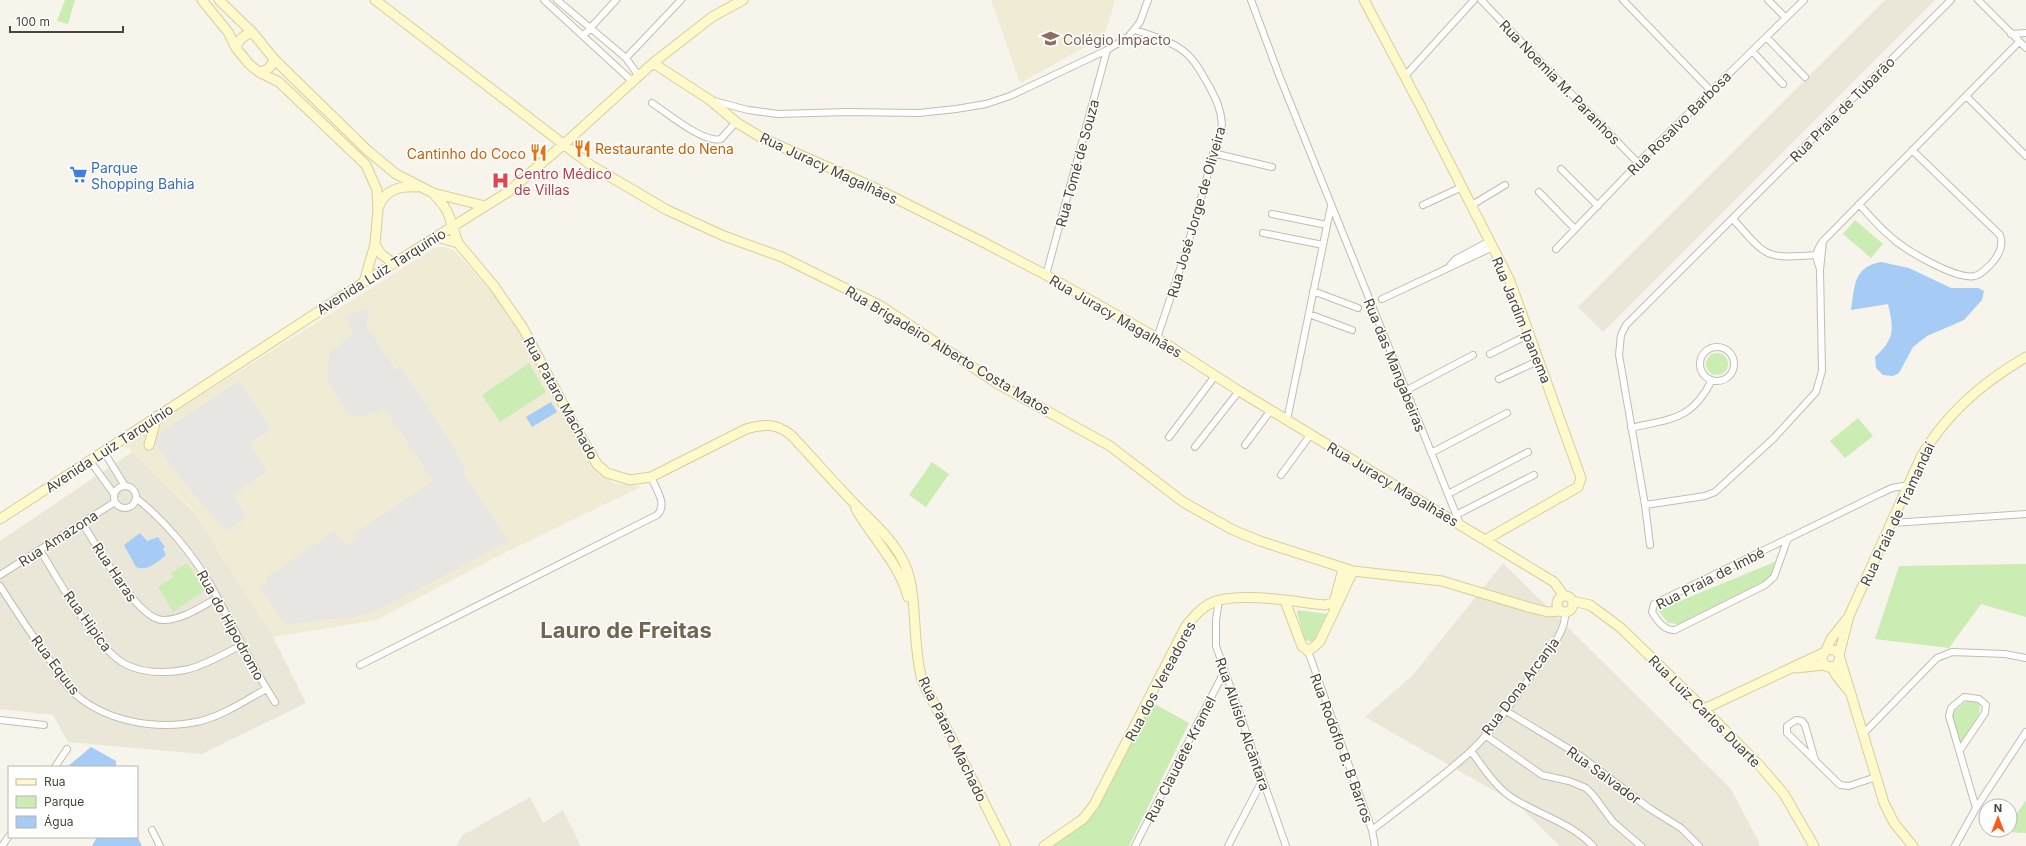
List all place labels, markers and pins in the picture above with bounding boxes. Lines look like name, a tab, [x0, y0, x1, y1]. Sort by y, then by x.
school or university icon: Colégio Impacto	[1040, 29, 1060, 49]
place label: Colégio Impacto	[1063, 31, 1171, 48]
restaurant icon: Restaurante do Nena	[572, 138, 592, 158]
place label: Restaurante do Nena	[595, 140, 734, 157]
restaurant icon: Cantinho do Coco	[529, 143, 549, 163]
place label: Cantinho do Coco	[407, 145, 526, 162]
place label: Parque Shopping Bahia	[91, 159, 195, 192]
supermarket icon: Parque Shopping Bahia	[68, 165, 88, 185]
place label: Centro Médico de Villas	[514, 165, 612, 198]
hospital icon: Centro Médico de Villas	[491, 171, 511, 191]

